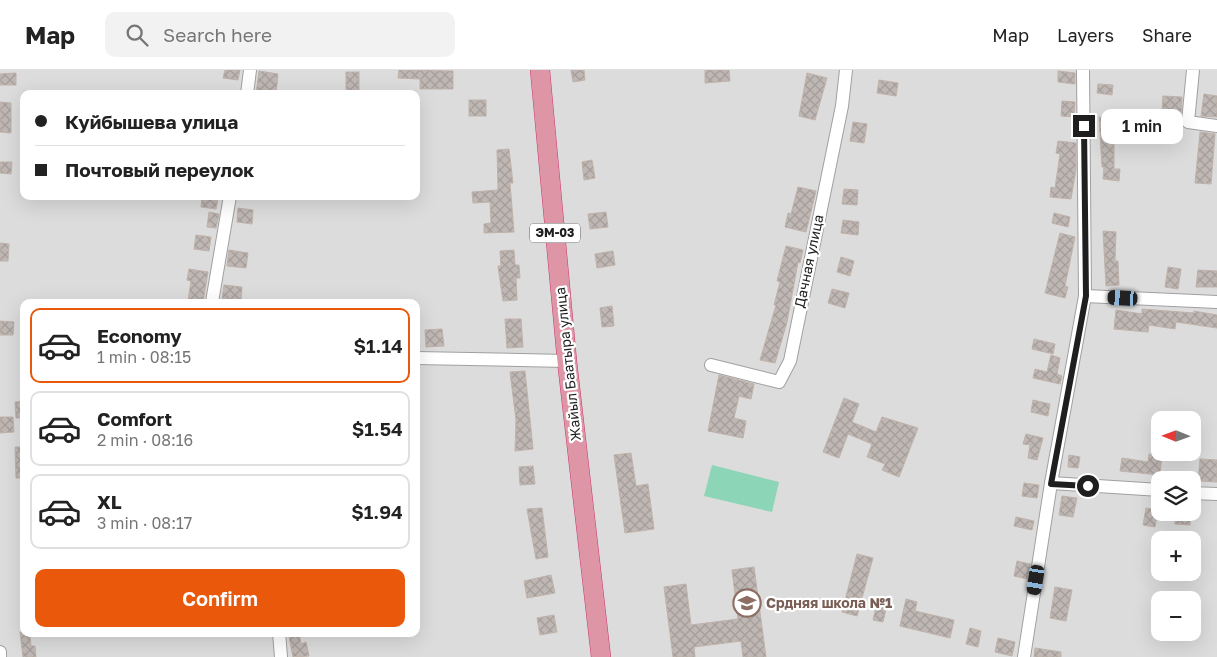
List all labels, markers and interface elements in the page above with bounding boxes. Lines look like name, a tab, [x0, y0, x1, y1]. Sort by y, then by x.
search box	[105, 12, 455, 57]
text: Map	[25, 20, 75, 49]
icon: search	[123, 21, 151, 49]
text: Search here	[163, 23, 272, 46]
text: Map	[992, 24, 1029, 46]
text: Layers	[1057, 24, 1114, 46]
text: Share	[1142, 24, 1192, 46]
callout: 1 min	[1102, 108, 1184, 144]
text: Куйбышева улица	[65, 110, 238, 133]
route end	[1073, 115, 1095, 137]
text: 1 min	[1122, 116, 1162, 136]
text: Почтовый переулок	[65, 158, 254, 181]
street label: Дачная улица	[790, 213, 827, 309]
road number: ЭМ-03	[530, 224, 580, 242]
street label: Жайыл Баатыра улица	[551, 286, 584, 442]
car	[1107, 290, 1138, 306]
icon: car	[37, 323, 82, 368]
text: Economy	[97, 324, 182, 347]
text: $1.14	[354, 334, 403, 357]
text: 1 min · 08:15	[97, 347, 191, 367]
icon: car	[37, 406, 82, 451]
text: Comfort	[97, 407, 172, 430]
north arrow	[1151, 411, 1201, 461]
map controls	[1151, 411, 1201, 641]
text: $1.54	[352, 417, 403, 440]
text: 2 min · 08:16	[97, 430, 193, 450]
button: layers	[1151, 471, 1201, 521]
route start	[1077, 475, 1099, 497]
icon: car	[37, 489, 82, 534]
text: XL	[97, 490, 122, 513]
text: $1.94	[351, 500, 403, 523]
text: 3 min · 08:17	[97, 513, 192, 533]
button: +	[1151, 531, 1201, 581]
car	[1026, 564, 1045, 596]
button: Confirm	[35, 569, 405, 627]
school or university icon: Срдняя школа №1	[732, 588, 762, 618]
button: −	[1151, 591, 1201, 641]
place label: Срдняя школа №1	[766, 594, 892, 611]

